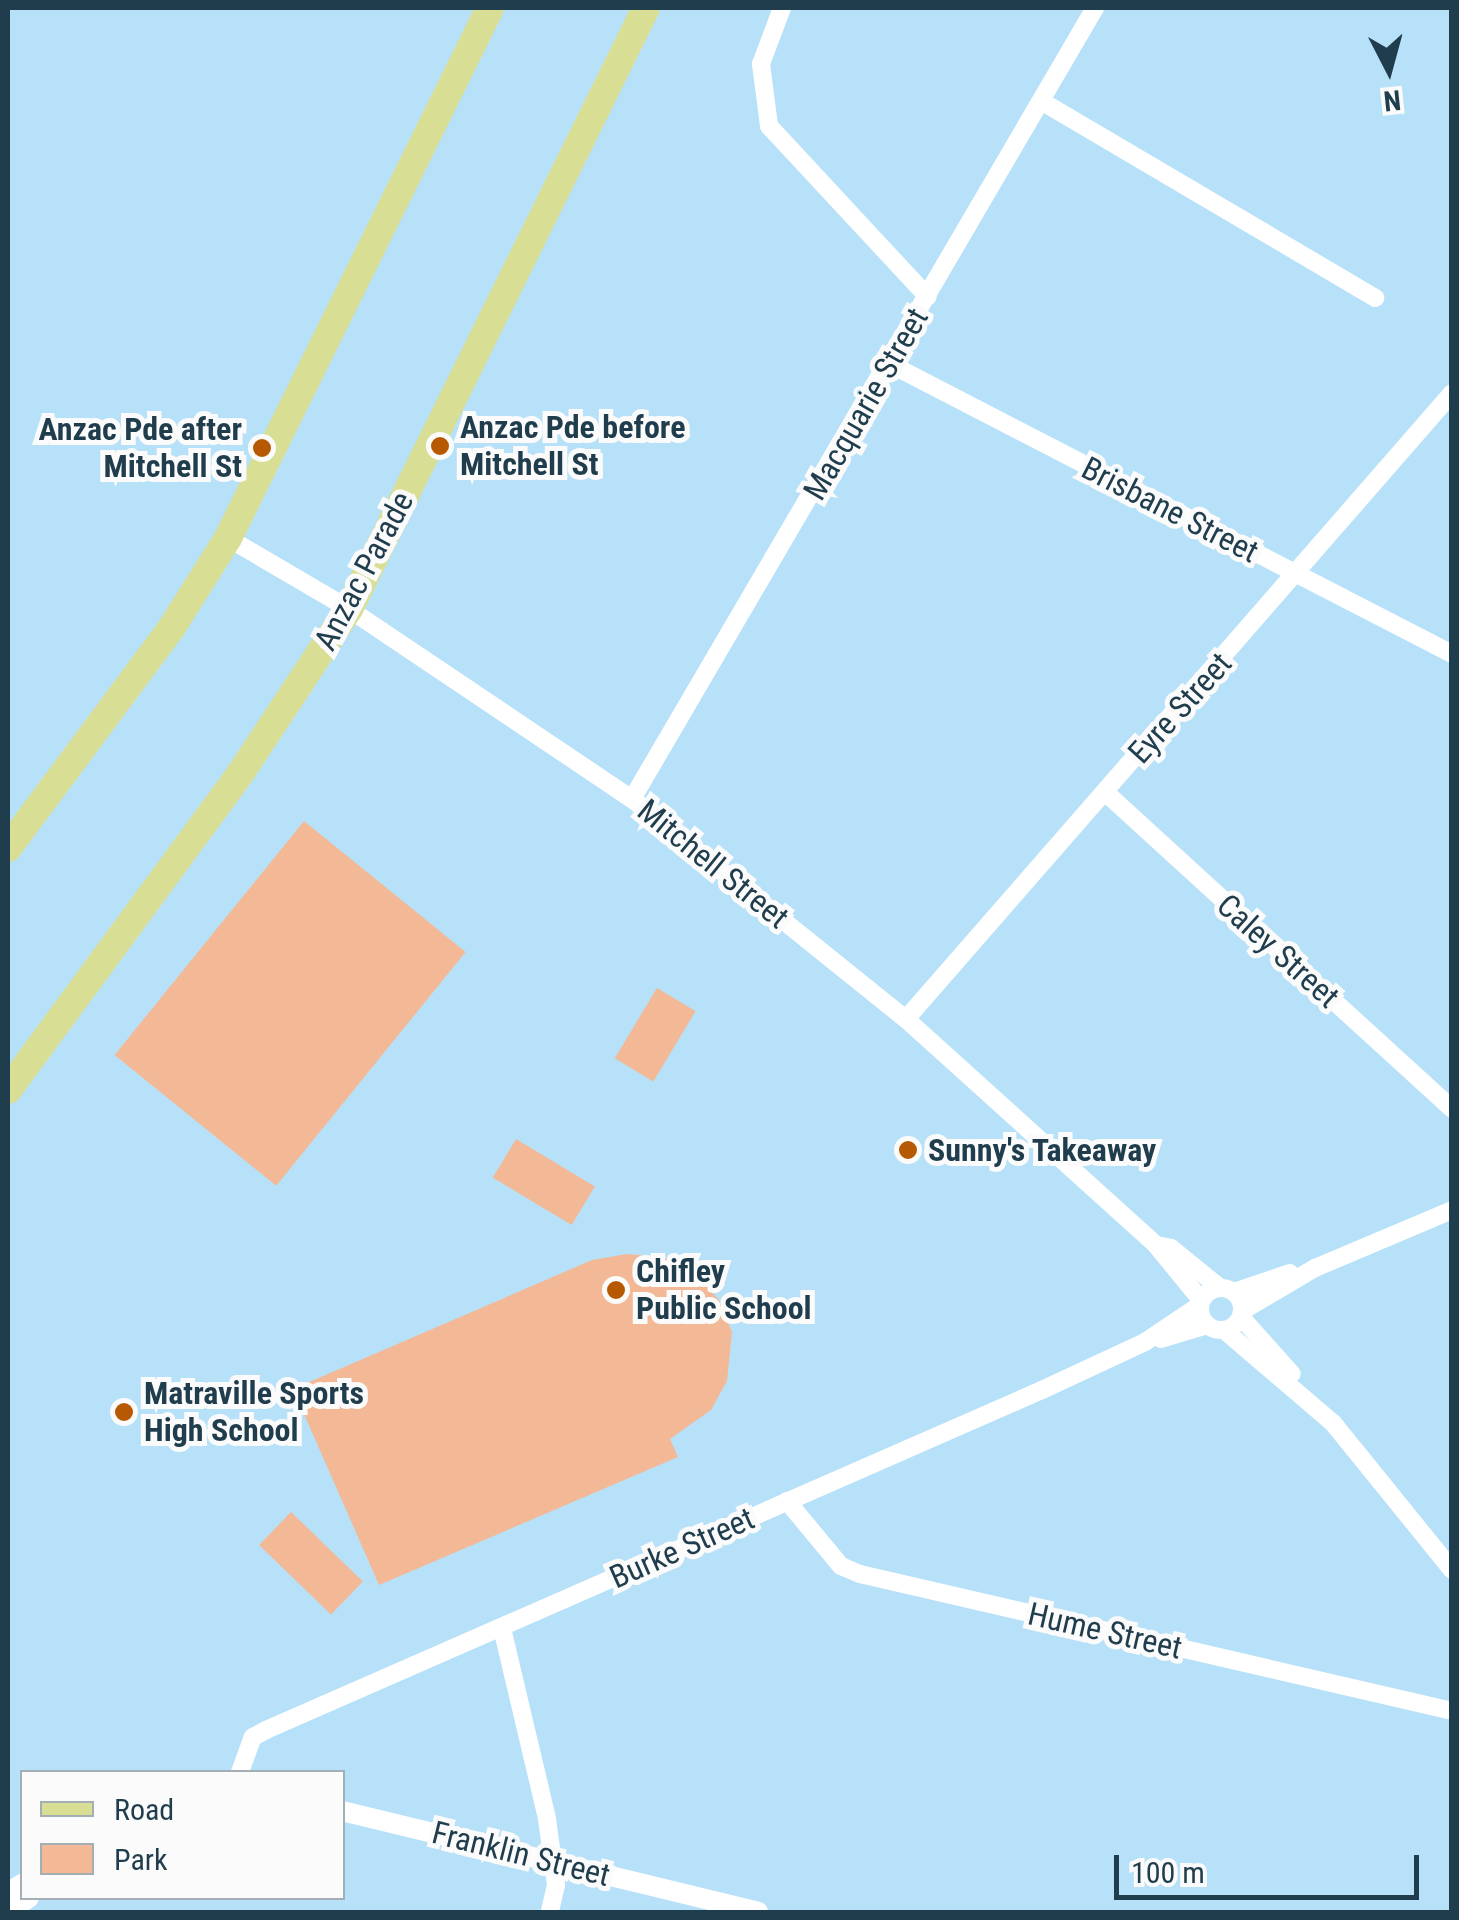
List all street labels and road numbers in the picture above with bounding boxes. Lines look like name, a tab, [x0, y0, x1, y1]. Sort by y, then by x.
street label: Macquarie Street	[795, 301, 937, 507]
street label: Brisbane Street	[1075, 449, 1265, 571]
street label: Anzac Parade	[306, 485, 422, 657]
street label: Eyre Street	[1120, 645, 1240, 771]
street label: Mitchell Street	[630, 791, 796, 937]
street label: Caley Street	[1209, 886, 1347, 1016]
street label: Burke Street	[604, 1499, 760, 1597]
street label: Hume Street	[1024, 1595, 1186, 1667]
street label: Franklin Street	[428, 1813, 614, 1895]

